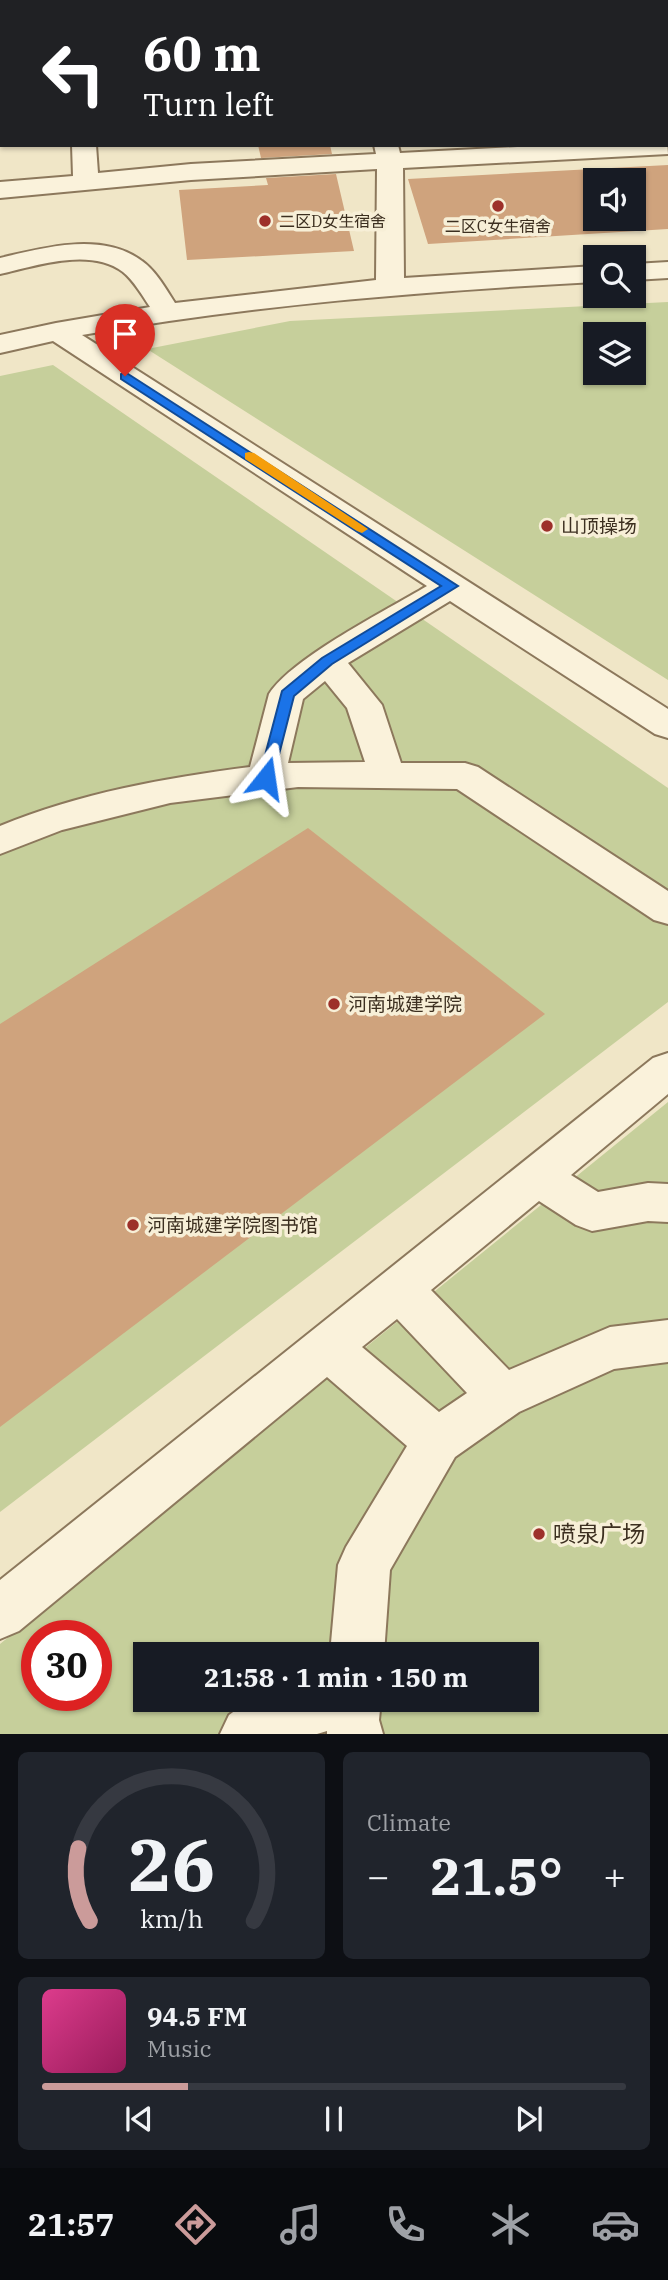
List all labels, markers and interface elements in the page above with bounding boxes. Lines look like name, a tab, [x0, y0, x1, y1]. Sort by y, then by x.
text: 60 m	[143, 21, 261, 84]
icon: left	[28, 28, 119, 119]
text: Turn left	[143, 83, 274, 125]
map controls	[583, 168, 646, 385]
button: sound	[583, 168, 646, 231]
marker: 二区C女生宿舍	[490, 198, 506, 214]
place label: 二区D女生宿舍	[279, 211, 386, 231]
marker: 二区D女生宿舍	[257, 213, 273, 229]
place label: 二区C女生宿舍	[445, 216, 551, 236]
button: search	[583, 245, 646, 308]
pin	[95, 304, 155, 376]
icon: arrive	[106, 315, 144, 353]
button: layers	[583, 322, 646, 385]
place label: 山顶操场	[561, 514, 637, 538]
marker: 山顶操场	[539, 518, 555, 534]
position arrow	[229, 741, 303, 815]
place label: 河南城建学院	[348, 992, 462, 1016]
marker: 河南城建学院	[326, 996, 342, 1012]
place label: 河南城建学院图书馆	[147, 1213, 318, 1237]
marker: 河南城建学院图书馆	[125, 1217, 141, 1233]
place label: 喷泉广场	[553, 1518, 645, 1548]
marker: 喷泉广场	[531, 1526, 547, 1542]
speed limit sign: 30	[21, 1620, 112, 1711]
text: 21:58 · 1 min · 150 m	[204, 1660, 468, 1694]
text: Climate	[367, 1807, 451, 1837]
text: 26	[128, 1817, 215, 1912]
text: 21.5°	[430, 1842, 563, 1909]
text: −	[367, 1851, 390, 1900]
text: +	[603, 1851, 626, 1900]
text: km/h	[140, 1902, 203, 1935]
text: 94.5 FM	[147, 1999, 247, 2033]
text: Music	[147, 2033, 212, 2063]
icon: previous	[120, 2100, 158, 2138]
icon: pause	[315, 2100, 353, 2138]
icon: next	[510, 2100, 548, 2138]
icon: directions	[171, 2200, 220, 2249]
icon: music	[276, 2200, 325, 2249]
icon: phone	[381, 2200, 430, 2249]
icon: climate	[486, 2200, 535, 2249]
icon: car	[591, 2200, 640, 2249]
text: 21:57	[28, 2203, 115, 2245]

